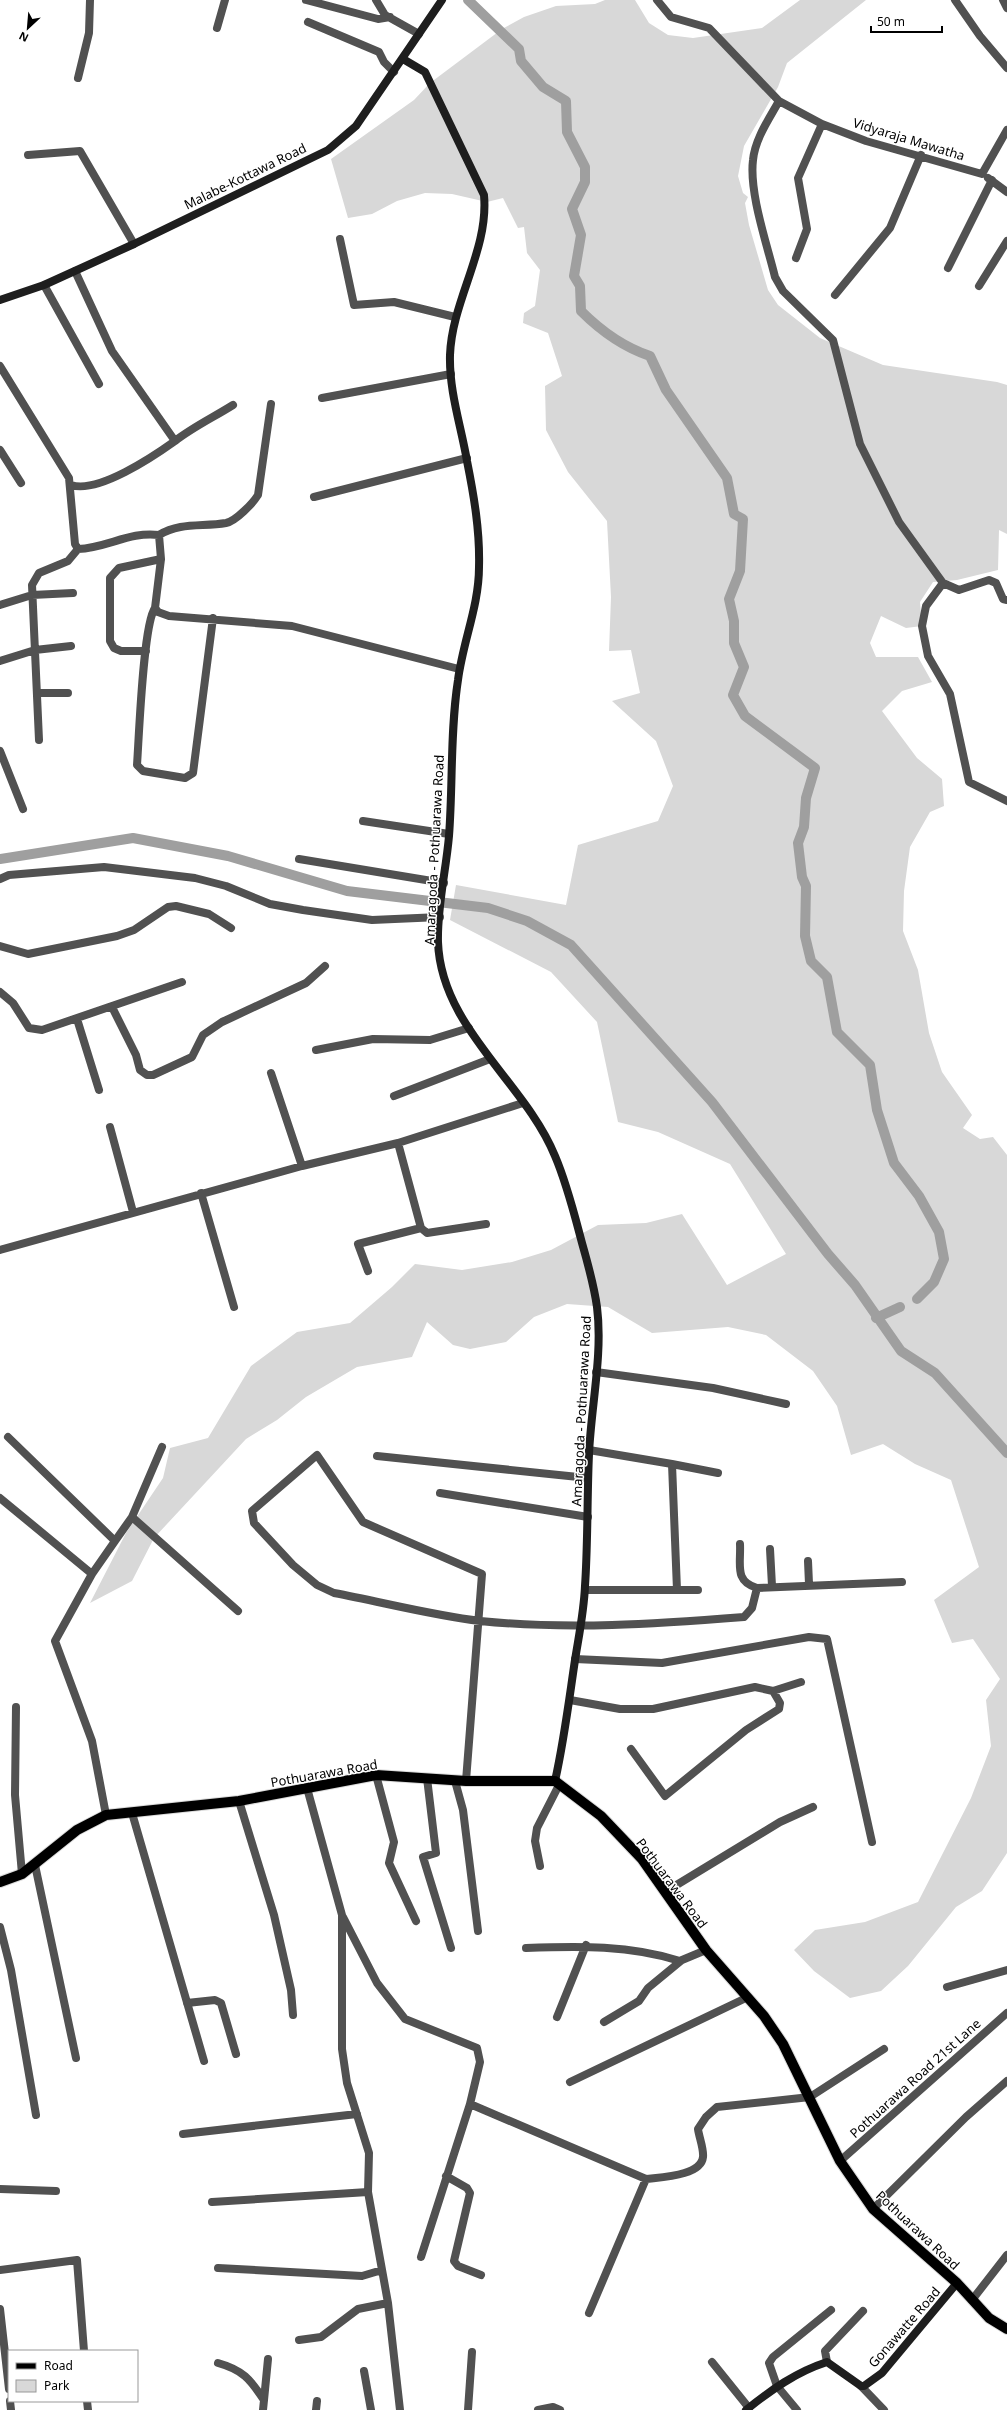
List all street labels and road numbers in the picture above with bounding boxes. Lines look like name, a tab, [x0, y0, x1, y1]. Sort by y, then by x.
street label: Vidyaraja Mawatha	[851, 113, 967, 165]
street label: Malabe-Kottawa Road	[181, 139, 309, 213]
street label: Amaragoda - Pothuarawa Road	[420, 754, 448, 946]
street label: Amaragoda - Pothuarawa Road	[567, 1315, 595, 1507]
street label: Pothuarawa Road	[269, 1755, 379, 1791]
street label: Pothuarawa Road	[632, 1834, 712, 1932]
street label: Pothuarawa Road 21st Lane	[846, 2014, 984, 2142]
street label: Pothuarawa Road	[872, 2186, 964, 2274]
street label: Gonawatte Road	[864, 2283, 944, 2371]

